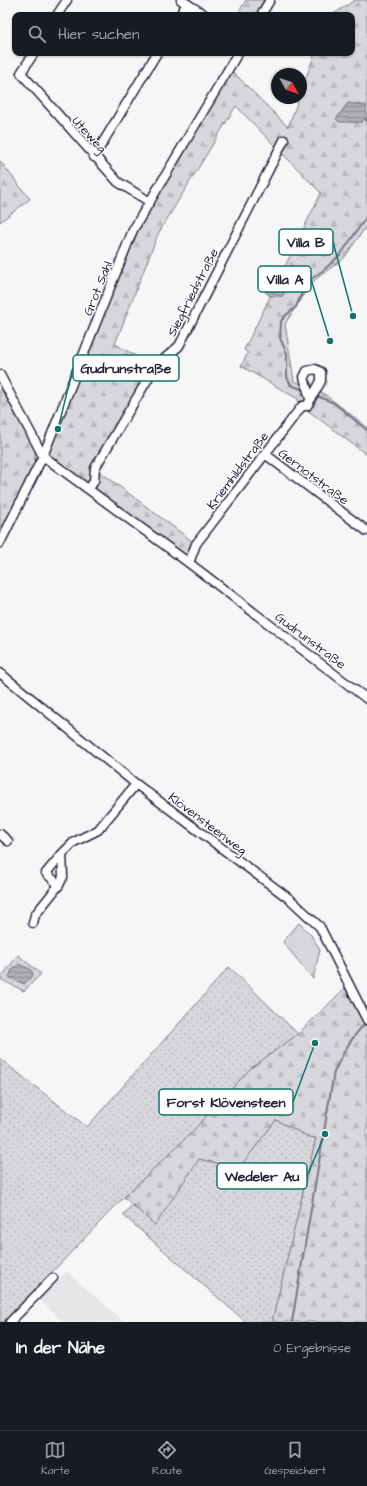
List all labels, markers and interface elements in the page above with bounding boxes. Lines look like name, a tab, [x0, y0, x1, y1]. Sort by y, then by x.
search box	[12, 12, 355, 56]
icon: search	[26, 23, 48, 45]
text: Hier suchen	[58, 24, 139, 45]
north arrow	[271, 68, 307, 104]
street label: Uteweg	[67, 112, 111, 158]
callout: Villa B	[279, 229, 333, 255]
text: Villa B	[286, 233, 325, 253]
street label: Siegfriedstraße	[163, 245, 224, 340]
street label: Grot Sahl	[79, 258, 117, 318]
callout: Villa A	[258, 266, 311, 292]
text: Villa A	[266, 270, 305, 290]
callout: Gudrunstraße	[73, 355, 179, 381]
text: Gudrunstraße	[81, 359, 172, 379]
street label: Kriemhildstraße	[203, 428, 273, 513]
street label: Gernotstraße	[274, 444, 352, 509]
street label: Gudrunstraße	[271, 608, 350, 673]
street label: Klövensteenweg	[164, 788, 251, 860]
callout: Forst Klövensteen	[159, 1089, 293, 1115]
text: Forst Klövensteen	[167, 1093, 285, 1113]
callout: Wedeler Au	[217, 1163, 307, 1189]
text: Wedeler Au	[224, 1167, 299, 1187]
text: In der Nähe	[16, 1336, 105, 1360]
text: 0 Ergebnisse	[273, 1339, 351, 1357]
tab: Karte	[41, 1439, 70, 1478]
tab: Route	[152, 1439, 182, 1478]
tab: Gespeichert	[264, 1439, 326, 1478]

